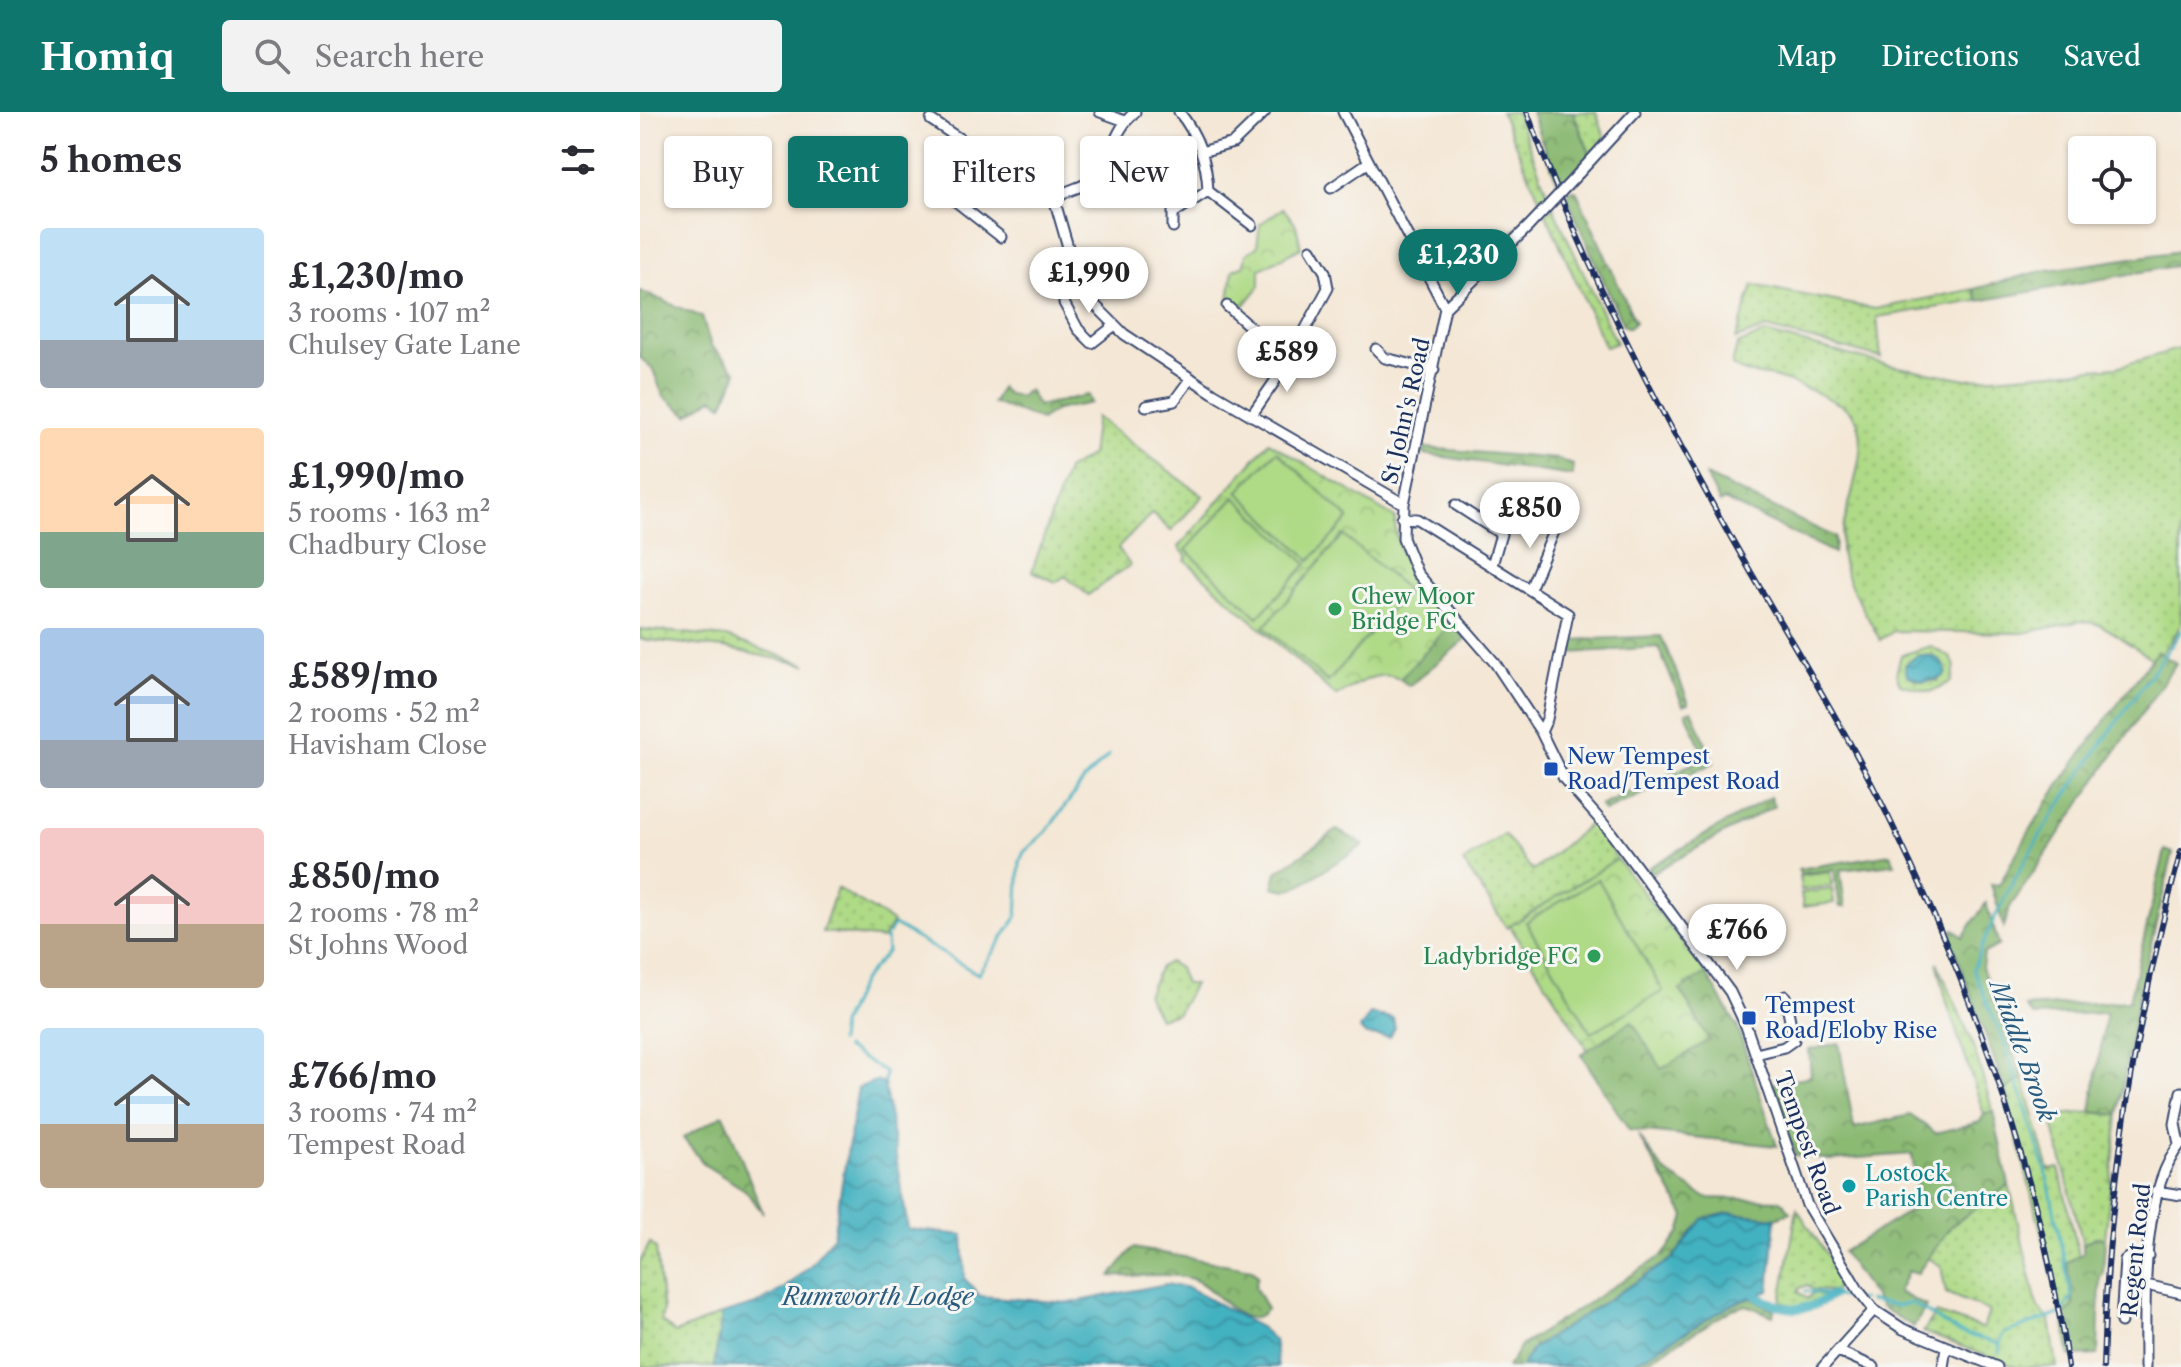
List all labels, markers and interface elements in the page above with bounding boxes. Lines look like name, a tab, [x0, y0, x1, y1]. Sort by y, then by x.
search box	[222, 20, 782, 92]
text: Homiq	[40, 33, 174, 80]
icon: search	[250, 34, 294, 78]
text: Search here	[314, 38, 484, 75]
text: Map	[1777, 39, 1837, 73]
text: Directions	[1881, 39, 2019, 73]
text: Saved	[2063, 39, 2141, 73]
chip: Buy	[664, 136, 772, 208]
chip: Rent	[788, 136, 908, 208]
chip: Filters	[924, 136, 1064, 208]
chip: New	[1080, 136, 1197, 208]
map controls	[2068, 136, 2156, 224]
button: locate	[2068, 136, 2156, 224]
icon: filters	[556, 138, 600, 182]
text: 5 homes	[40, 139, 182, 181]
pin: £1,230	[1393, 229, 1523, 297]
text: £1,230	[1417, 239, 1499, 271]
pin: £1,990	[1024, 247, 1154, 315]
text: £1,230/mo	[288, 255, 464, 297]
text: £1,990	[1047, 257, 1131, 289]
icon: home	[104, 260, 200, 356]
text: 3 rooms · 107 m²	[288, 297, 490, 329]
pin: £589	[1240, 326, 1334, 394]
text: Chulsey Gate Lane	[288, 329, 521, 361]
street label: St John's Road	[1376, 335, 1436, 487]
text: £589	[1255, 336, 1319, 368]
text: £1,990/mo	[288, 455, 465, 497]
icon: home	[104, 460, 200, 556]
pin: £850	[1483, 482, 1577, 550]
text: £850	[1498, 492, 1562, 524]
text: 5 rooms · 163 m²	[288, 497, 490, 529]
text: Chadbury Close	[288, 529, 487, 561]
place label: Chew Moor Bridge FC	[1351, 583, 1475, 635]
marker: Chew Moor Bridge FC	[1326, 600, 1344, 618]
text: £589/mo	[288, 655, 438, 697]
icon: home	[104, 660, 200, 756]
text: 2 rooms · 52 m²	[288, 697, 480, 729]
text: Havisham Close	[288, 729, 487, 761]
place label: New Tempest Road/Tempest Road	[1567, 743, 1780, 795]
marker: New Tempest Road/Tempest Road	[1542, 760, 1560, 778]
text: £850/mo	[288, 855, 440, 897]
icon: home	[104, 860, 200, 956]
text: 2 rooms · 78 m²	[288, 897, 479, 929]
pin: £766	[1690, 904, 1784, 972]
text: £766	[1706, 914, 1768, 946]
text: St Johns Wood	[288, 929, 468, 961]
place label: Ladybridge FC	[1423, 943, 1578, 970]
marker: Ladybridge FC	[1585, 947, 1603, 965]
water label: Middle Brook	[1983, 973, 2062, 1126]
place label: Tempest Road/Eloby Rise	[1765, 992, 1937, 1044]
marker: Tempest Road/Eloby Rise	[1740, 1009, 1758, 1027]
text: £766/mo	[288, 1055, 437, 1097]
icon: home	[104, 1060, 200, 1156]
street label: Tempest Road	[1769, 1068, 1845, 1218]
text: 3 rooms · 74 m²	[288, 1097, 477, 1129]
text: Tempest Road	[288, 1129, 466, 1161]
place label: Lostock Parish Centre	[1865, 1160, 2008, 1212]
marker: Lostock Parish Centre	[1840, 1177, 1858, 1195]
street label: Regent Road	[2116, 1182, 2156, 1318]
water label: Rumworth Lodge	[780, 1282, 975, 1311]

